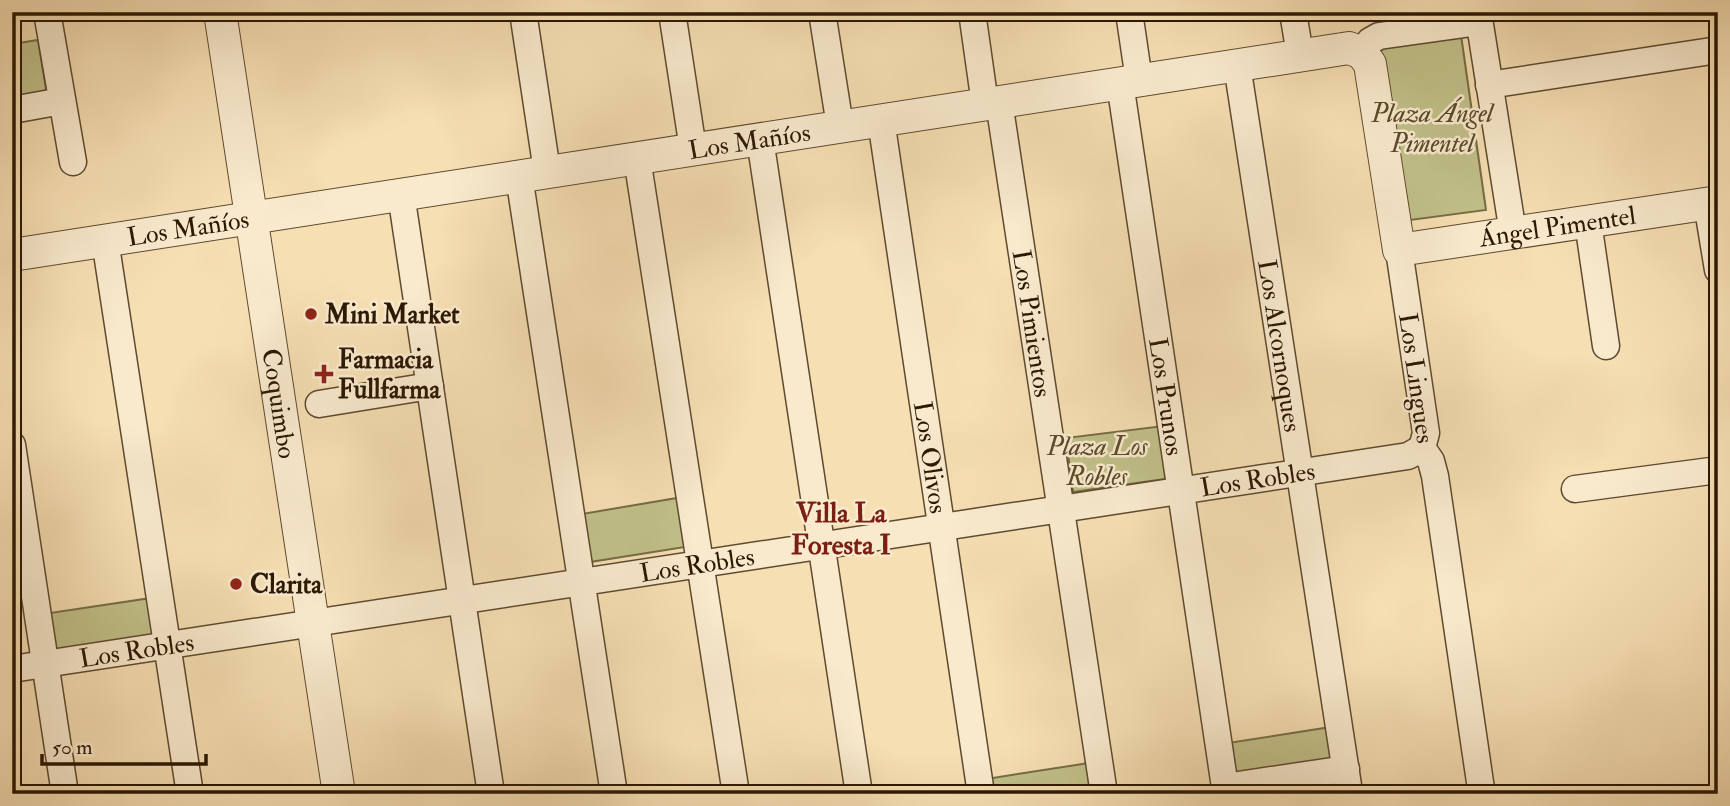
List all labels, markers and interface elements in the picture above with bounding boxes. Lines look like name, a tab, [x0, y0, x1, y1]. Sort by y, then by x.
park label: Plaza Ángel Pimentel	[1370, 96, 1495, 160]
street label: Los Mañíos	[686, 117, 813, 167]
street label: Ángel Pimentel	[1476, 200, 1638, 255]
street label: Los Mañíos	[125, 204, 251, 254]
street label: Los Pimientos	[1005, 248, 1059, 400]
street label: Los Alcornoques	[1250, 257, 1308, 434]
place label: Mini Market	[324, 299, 460, 331]
marker: Mini Market	[303, 306, 319, 322]
street label: Los Lingues	[1391, 311, 1441, 445]
street label: Los Prunos	[1141, 336, 1190, 458]
place label: Farmacia Fullfarma	[338, 344, 441, 406]
street label: Coquimbo	[254, 346, 303, 461]
marker: Farmacia Fullfarma	[316, 366, 332, 382]
street label: Los Olivos	[906, 399, 954, 516]
park label: Plaza Los Robles	[1046, 431, 1148, 493]
street label: Los Robles	[1198, 455, 1317, 504]
district label: Villa La Foresta I	[791, 496, 891, 563]
street label: Los Robles	[638, 541, 757, 590]
place label: Clarita	[250, 569, 323, 601]
marker: Clarita	[228, 576, 244, 592]
street label: Los Robles	[77, 626, 196, 676]
scale bar	[42, 722, 206, 766]
text: 50 m	[52, 734, 93, 761]

